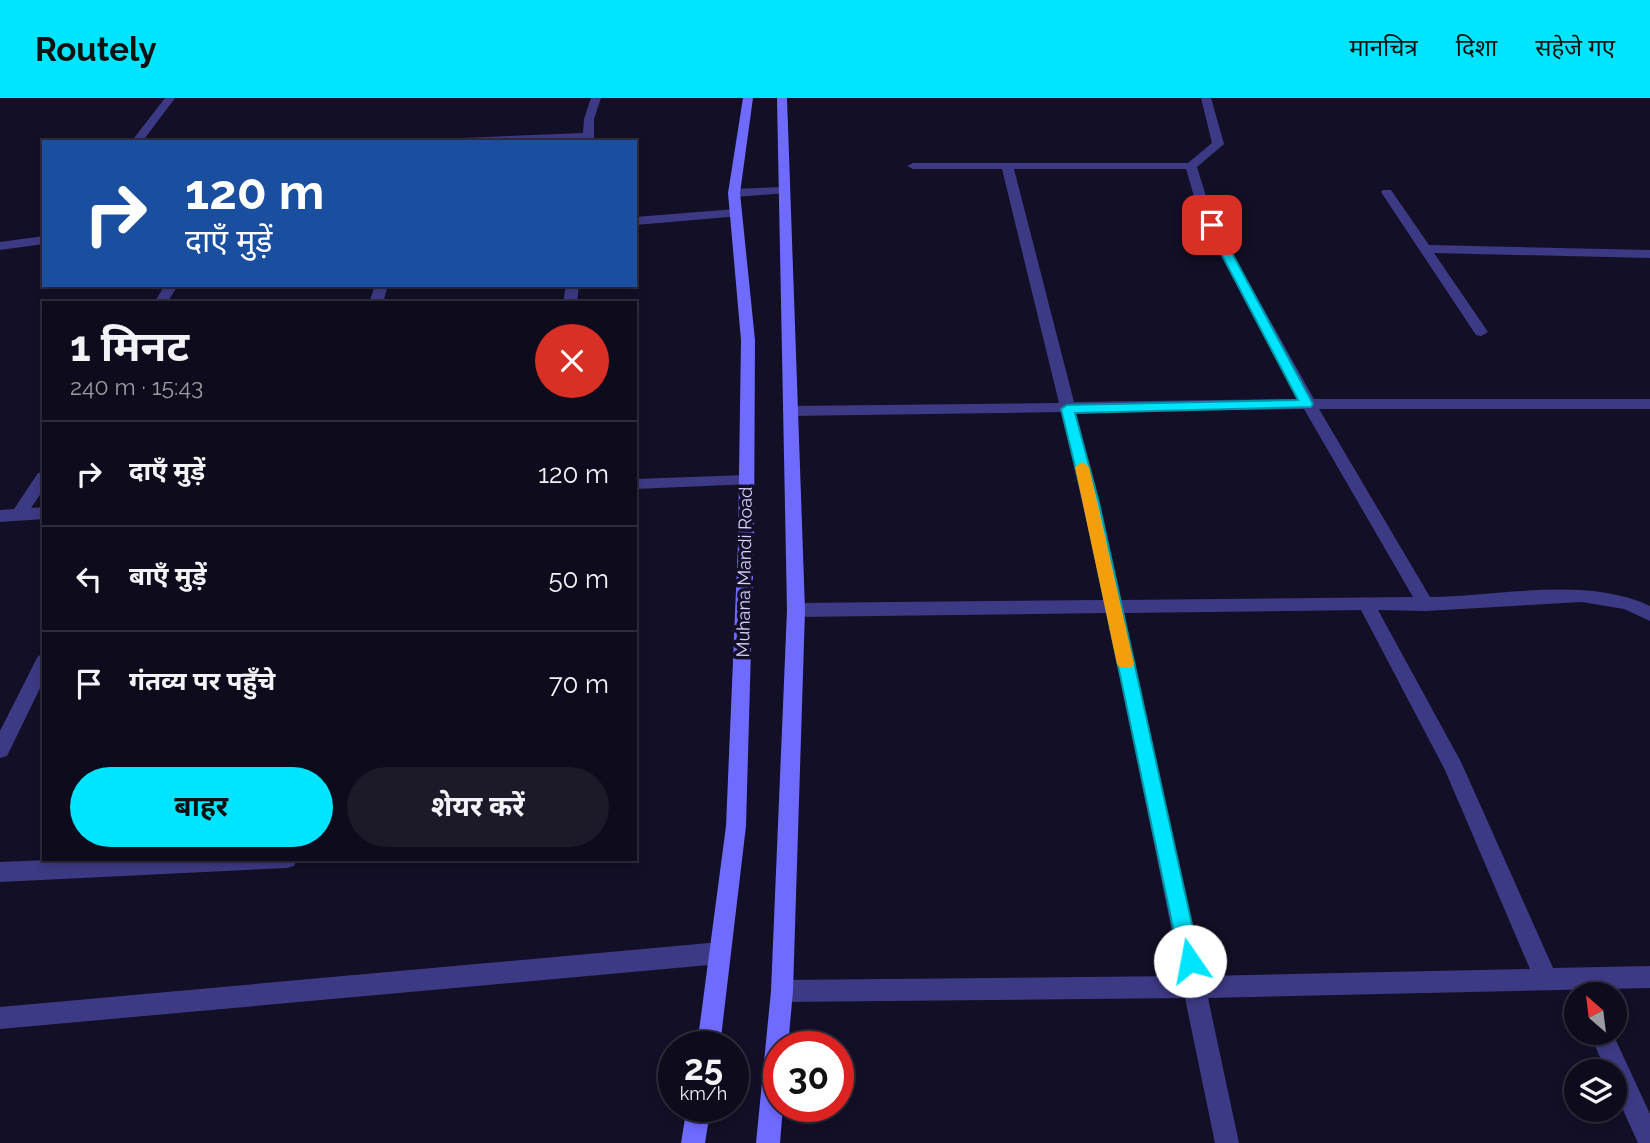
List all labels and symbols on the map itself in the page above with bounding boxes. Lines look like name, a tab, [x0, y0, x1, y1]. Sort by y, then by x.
pin	[1182, 195, 1242, 255]
street label: Muhana Mandi Road	[732, 487, 756, 657]
position arrow	[1153, 924, 1227, 998]
north arrow	[1564, 982, 1628, 1045]
speed limit sign: 30	[763, 1031, 854, 1122]

